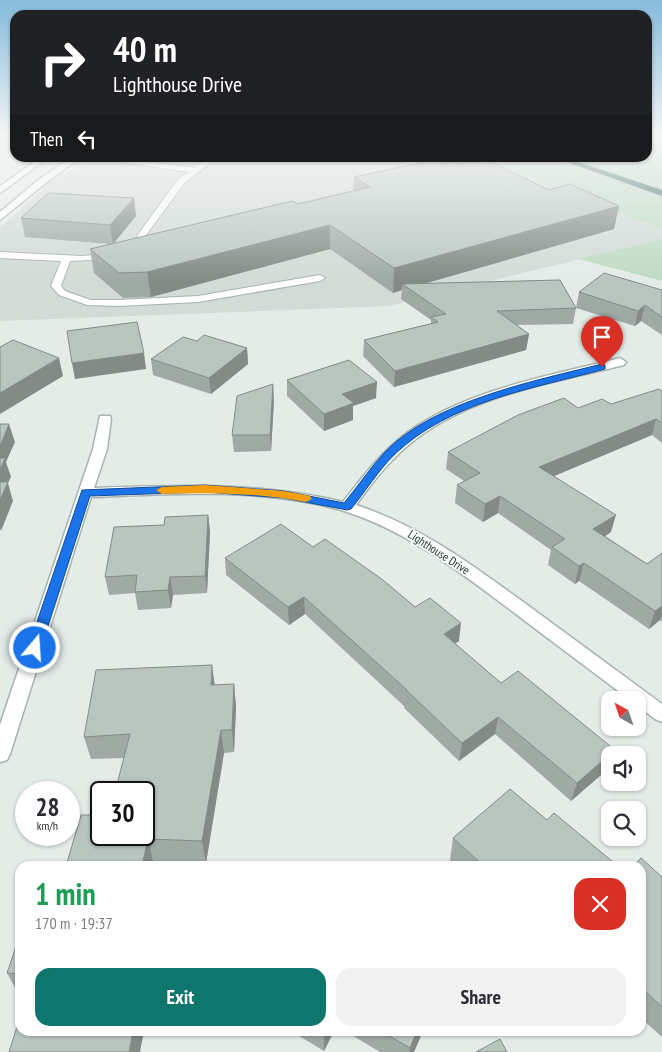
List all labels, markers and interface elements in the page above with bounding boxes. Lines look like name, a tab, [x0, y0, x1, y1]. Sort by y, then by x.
text: 40 m	[113, 26, 177, 72]
icon: right	[30, 30, 95, 95]
text: Lighthouse Drive	[113, 70, 242, 98]
icon: left	[73, 125, 101, 153]
text: Then	[30, 127, 63, 151]
pin	[581, 316, 623, 367]
icon: arrive	[588, 323, 616, 351]
street label: Lighthouse Drive	[405, 527, 473, 577]
position arrow	[8.0, 621, 60.0, 673]
north arrow	[601, 691, 646, 736]
map controls	[601, 691, 646, 846]
button: sound	[601, 746, 646, 791]
speed limit sign: 30	[90, 781, 155, 846]
text: 28	[36, 791, 59, 823]
button: search	[601, 801, 646, 846]
text: km/h	[37, 818, 58, 833]
text: 1 min	[35, 874, 96, 913]
button: close	[574, 878, 626, 930]
text: 170 m · 19:37	[35, 913, 113, 933]
button: Exit	[35, 968, 326, 1026]
button: Share	[336, 968, 626, 1026]

